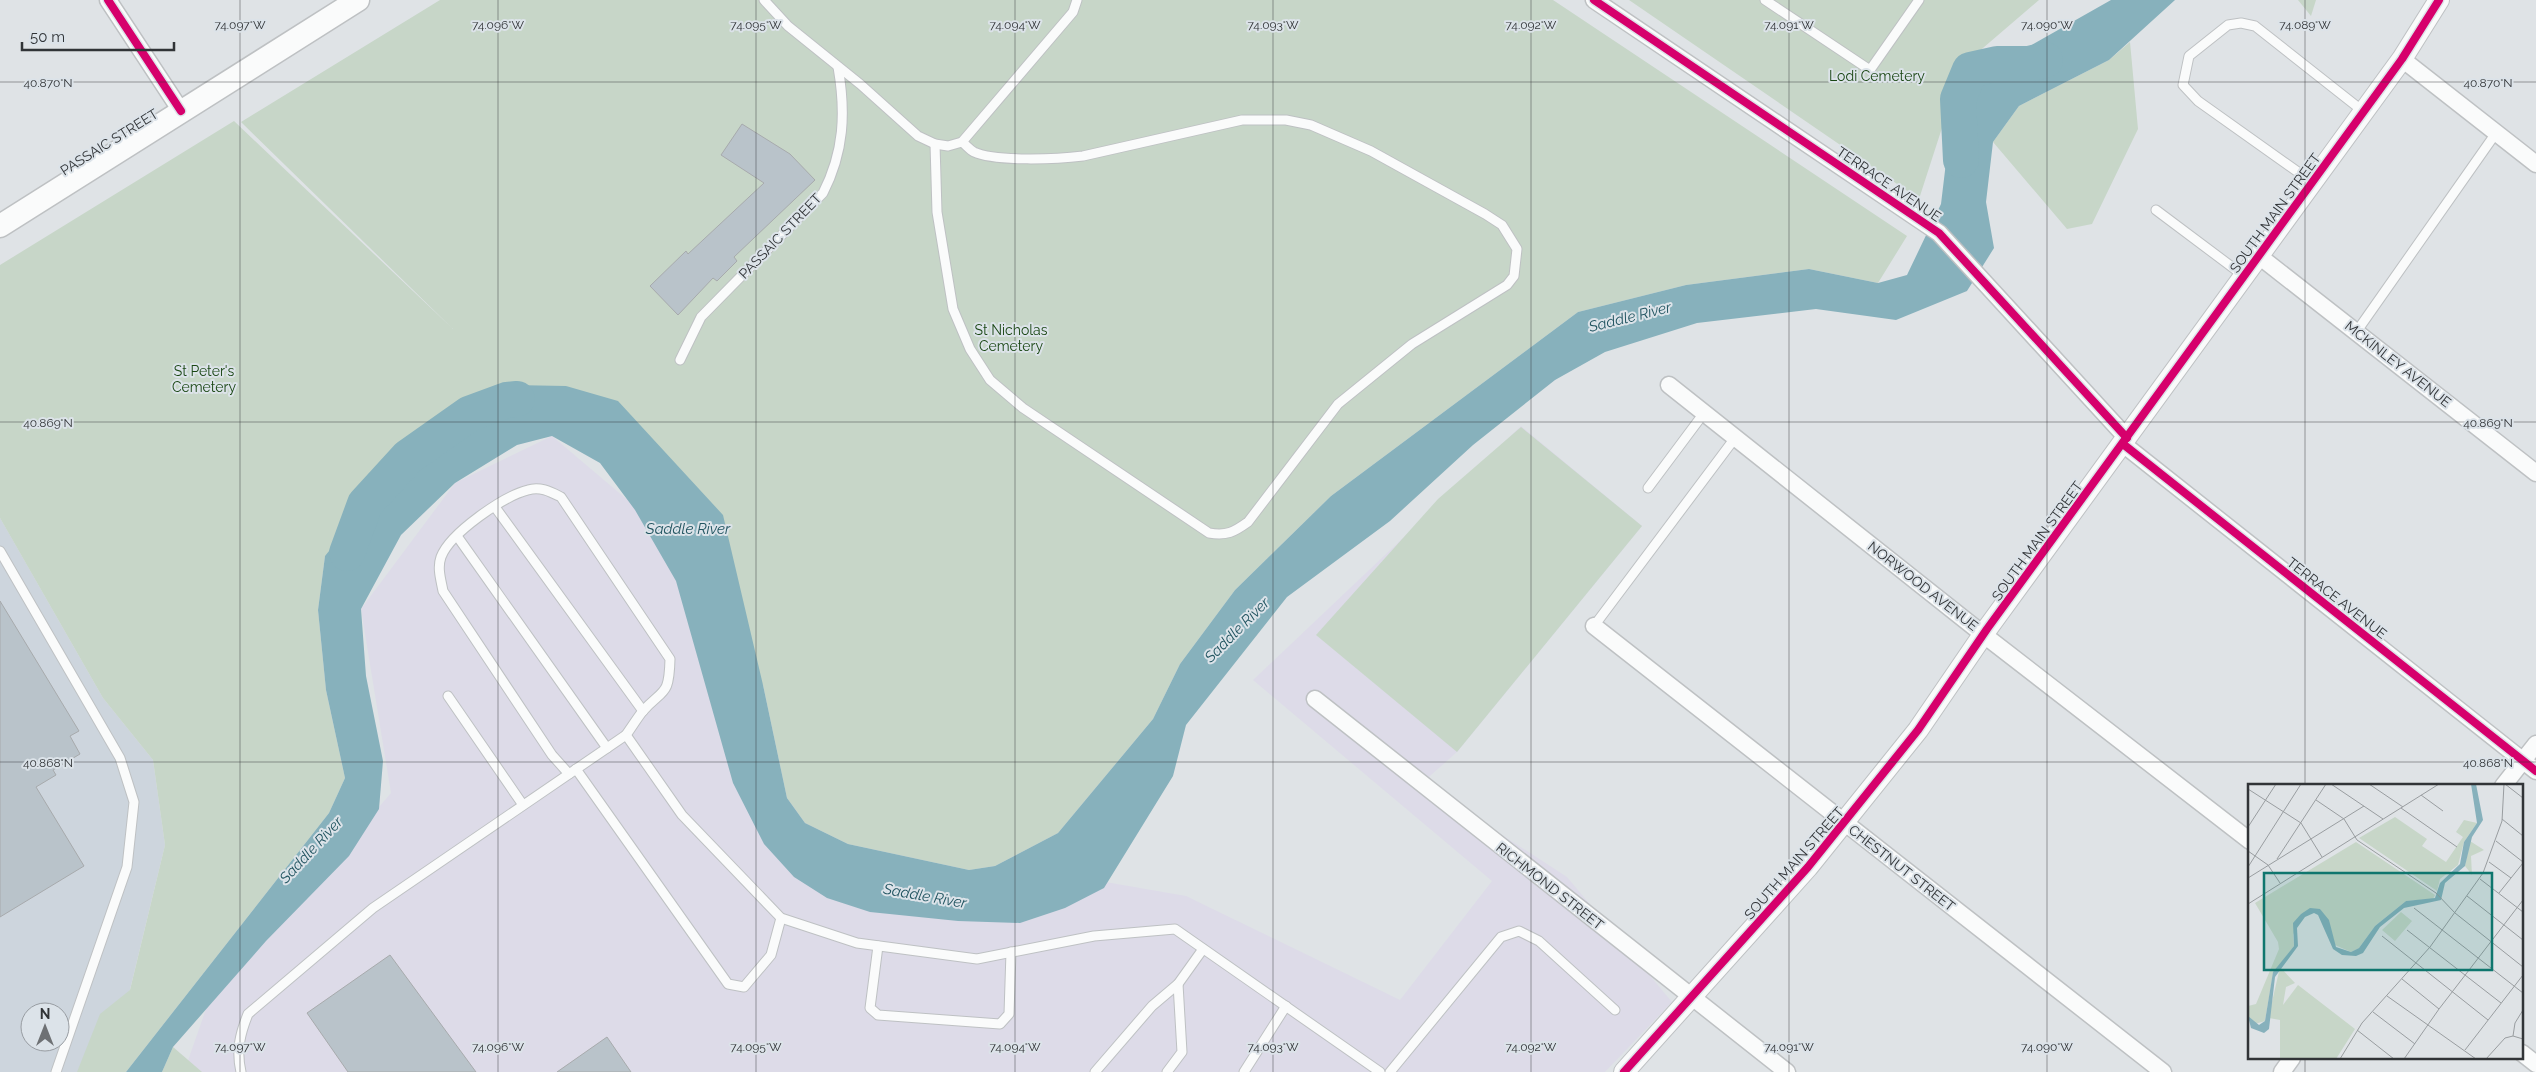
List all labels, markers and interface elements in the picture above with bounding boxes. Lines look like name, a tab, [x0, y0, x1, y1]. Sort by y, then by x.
text: 74.097°W	[214, 18, 266, 32]
text: 74.096°W	[472, 18, 524, 32]
text: 74.095°W	[730, 18, 782, 32]
text: 74.094°W	[989, 18, 1041, 32]
text: 74.093°W	[1248, 18, 1299, 32]
text: 74.092°W	[1506, 18, 1557, 32]
text: 74.091°W	[1764, 18, 1814, 32]
text: 74.090°W	[2021, 18, 2073, 32]
text: 74.089°W	[2279, 18, 2331, 32]
scale bar	[22, 20, 175, 52]
text: 50 m	[30, 28, 65, 46]
park label: Lodi Cemetery	[1829, 68, 1925, 84]
text: 40.870°N	[23, 76, 73, 90]
text: 40.870°N	[2463, 76, 2513, 90]
street label: PASSAIC STREET	[57, 105, 161, 178]
street label: TERRACE AVENUE	[1834, 143, 1944, 225]
street label: SOUTH MAIN STREET	[2226, 150, 2324, 276]
street label: PASSAIC STREET	[735, 190, 825, 282]
water label: Saddle River	[1586, 298, 1674, 336]
street label: MCKINLEY AVENUE	[2342, 318, 2454, 410]
park label: St Nicholas Cemetery	[975, 322, 1048, 354]
park label: St Peter's Cemetery	[172, 363, 236, 395]
text: 40.869°N	[23, 416, 73, 430]
text: 40.869°N	[2463, 416, 2513, 430]
street label: SOUTH MAIN STREET	[1988, 478, 2086, 604]
water label: Saddle River	[645, 520, 731, 538]
street label: NORWOOD AVENUE	[1865, 538, 1981, 634]
street label: TERRACE AVENUE	[2284, 554, 2390, 642]
water label: Saddle River	[1200, 593, 1274, 667]
text: 40.868°N	[23, 756, 73, 770]
text: 40.868°N	[2463, 756, 2513, 770]
inset map	[2248, 784, 2524, 1060]
street label: SOUTH MAIN STREET	[1741, 803, 1847, 922]
water label: Saddle River	[275, 812, 347, 888]
street label: CHESTNUT STREET	[1846, 822, 1959, 915]
street label: RICHMOND STREET	[1493, 839, 1607, 933]
water label: Saddle River	[881, 880, 969, 912]
north arrow	[20, 1002, 70, 1052]
text: N	[40, 1006, 50, 1022]
text: 74.097°W	[214, 1040, 266, 1054]
text: 74.096°W	[472, 1040, 524, 1054]
text: 74.095°W	[730, 1040, 782, 1054]
text: 74.094°W	[989, 1040, 1041, 1054]
text: 74.093°W	[1248, 1040, 1299, 1054]
text: 74.092°W	[1506, 1040, 1557, 1054]
text: 74.091°W	[1764, 1040, 1814, 1054]
text: 74.090°W	[2021, 1040, 2073, 1054]

